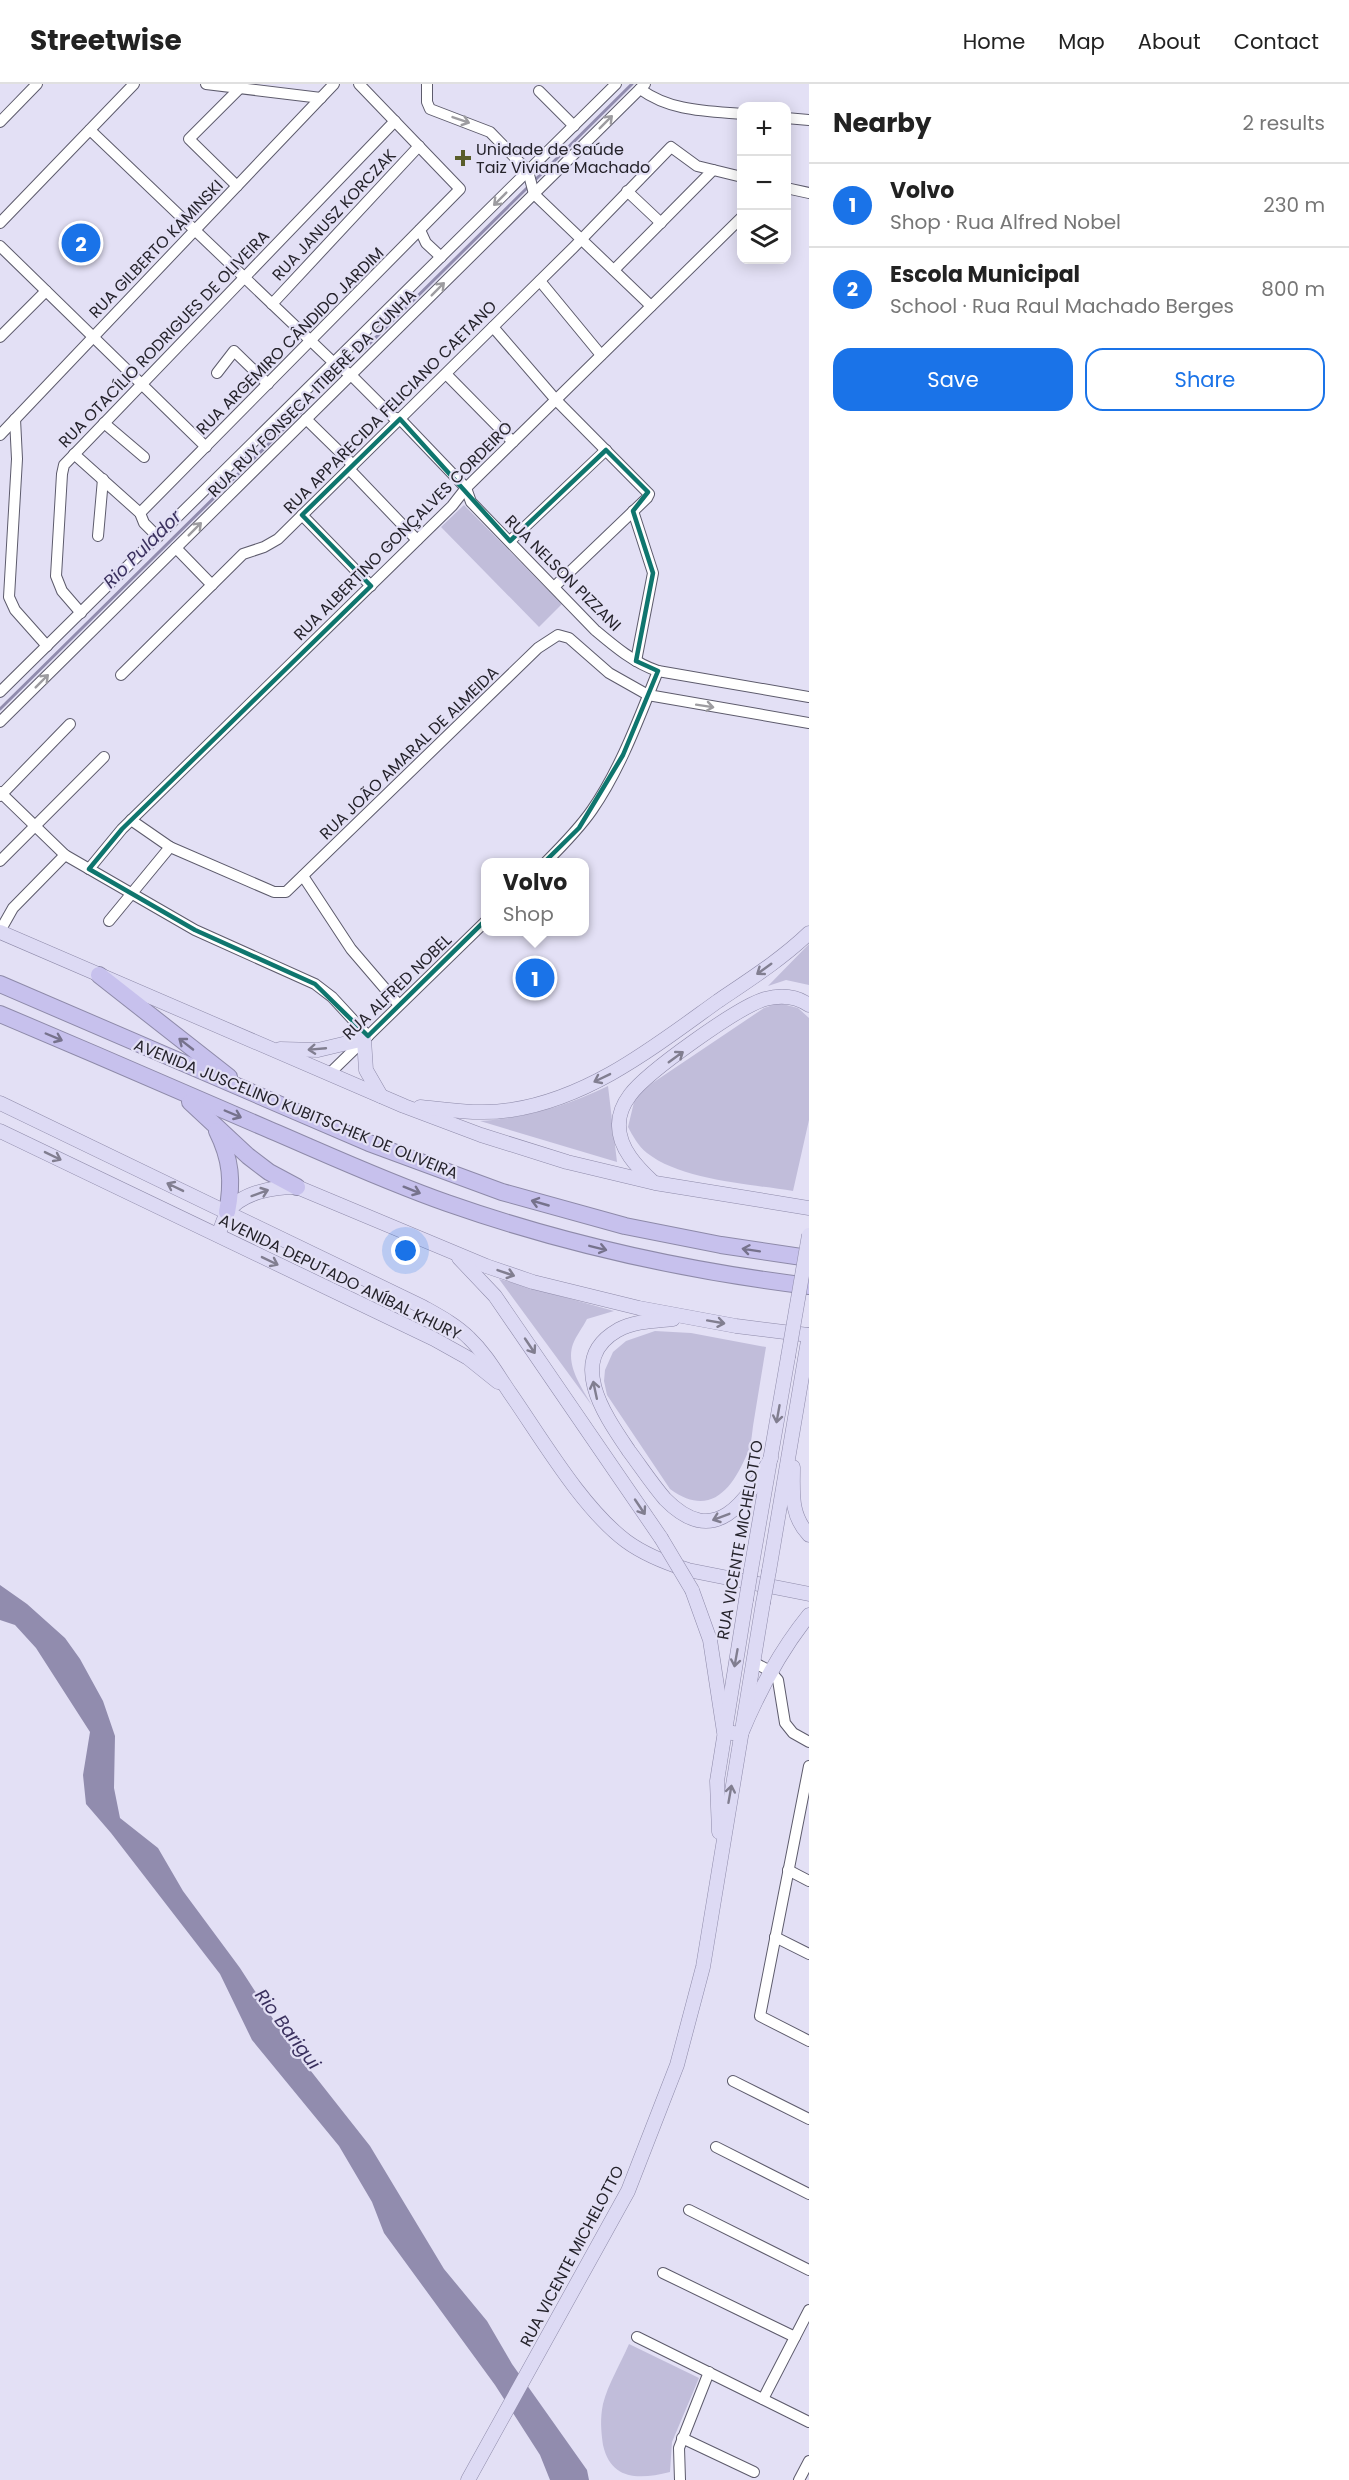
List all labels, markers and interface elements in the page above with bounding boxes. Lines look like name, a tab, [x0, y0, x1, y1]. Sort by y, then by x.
text: Streetwise	[30, 21, 182, 60]
text: Home	[963, 27, 1025, 56]
text: Map	[1058, 27, 1105, 56]
text: About	[1138, 27, 1201, 56]
text: Contact	[1234, 27, 1319, 56]
map controls	[737, 102, 791, 264]
button: +	[737, 102, 791, 156]
text: Nearby	[833, 105, 931, 141]
text: 2 results	[1242, 109, 1325, 137]
one-way arrow	[599, 114, 614, 129]
one-way arrow	[451, 116, 470, 127]
place label: Unidade de Saúde Taiz Viviane Machado	[476, 138, 650, 179]
street label: RUA JANUSZ KORCZAK	[267, 144, 402, 286]
marker: Unidade de Saúde Taiz Viviane Machado	[454, 149, 472, 167]
button: −	[737, 156, 791, 210]
street label: RUA GILBERTO KAMINSKI	[84, 175, 228, 323]
text: Volvo	[890, 175, 954, 206]
text: 1	[849, 191, 856, 219]
text: 230 m	[1263, 191, 1325, 219]
one-way arrow	[492, 192, 507, 206]
text: Shop · Rua Alfred Nobel	[890, 208, 1121, 236]
button: layers	[737, 210, 791, 264]
pin: 2	[62, 220, 100, 266]
street label: RUA OTACÍLIO RODRIGUES DE OLIVEIRA	[53, 225, 275, 453]
street label: RUA ARGEMIRO CÂNDIDO JARDIM	[191, 242, 389, 440]
text: Escola Municipal	[890, 259, 1080, 290]
text: 2	[847, 275, 858, 303]
text: 800 m	[1261, 275, 1325, 303]
one-way arrow	[431, 281, 446, 296]
street label: RUA RUY FONSECA ITIBERÊ DA CUNHA	[203, 284, 421, 502]
text: School · Rua Raul Machado Berges	[890, 292, 1234, 320]
street label: RUA APPARECIDA FELICIANO CAETANO	[278, 295, 502, 519]
button: Save	[833, 348, 1073, 411]
button: Share	[1085, 348, 1325, 411]
street label: RUA ALBERTINO GONÇALVES CORDEIRO	[288, 416, 518, 646]
water label: Rio Pulador	[97, 503, 188, 594]
street label: RUA NELSON PIZZANI	[500, 510, 626, 636]
one-way arrow	[188, 522, 202, 537]
street label: RUA JOÃO AMARAL DE ALMEIDA	[314, 661, 504, 845]
one-way arrow	[34, 674, 49, 689]
one-way arrow	[695, 701, 715, 712]
popup	[481, 858, 589, 936]
text: Volvo	[503, 867, 567, 898]
text: Shop	[503, 900, 554, 928]
street label: RUA ALFRED NOBEL	[337, 929, 457, 1045]
pin: 1	[516, 956, 554, 1000]
one-way arrow	[756, 963, 772, 975]
one-way arrow	[44, 1032, 62, 1043]
street label: AVENIDA JUSCELINO KUBITSCHEK DE OLIVEIRA	[130, 1033, 462, 1185]
one-way arrow	[179, 1037, 195, 1050]
one-way arrow	[308, 1044, 328, 1055]
one-way arrow	[667, 1050, 683, 1063]
one-way arrow	[594, 1073, 612, 1085]
one-way arrow	[223, 1109, 242, 1120]
one-way arrow	[43, 1151, 61, 1163]
one-way arrow	[166, 1181, 184, 1193]
one-way arrow	[402, 1185, 421, 1196]
one-way arrow	[250, 1187, 268, 1198]
one-way arrow	[531, 1197, 550, 1208]
street label: AVENIDA DEPUTADO ANÍBAL KHURY	[215, 1208, 466, 1346]
your location	[391, 1236, 420, 1265]
one-way arrow	[588, 1243, 607, 1255]
one-way arrow	[742, 1244, 761, 1255]
one-way arrow	[261, 1255, 279, 1267]
one-way arrow	[496, 1269, 515, 1280]
one-way arrow	[706, 1317, 726, 1328]
one-way arrow	[524, 1337, 536, 1354]
one-way arrow	[589, 1381, 600, 1400]
one-way arrow	[772, 1404, 783, 1424]
street label: RUA VICENTE MICHELOTTO	[711, 1439, 769, 1641]
one-way arrow	[634, 1498, 646, 1515]
one-way arrow	[712, 1512, 731, 1523]
one-way arrow	[731, 1647, 742, 1667]
one-way arrow	[725, 1785, 736, 1804]
water label: Rio Barigui	[250, 1984, 327, 2075]
street label: RUA VICENTE MICHELOTTO	[514, 2161, 630, 2351]

